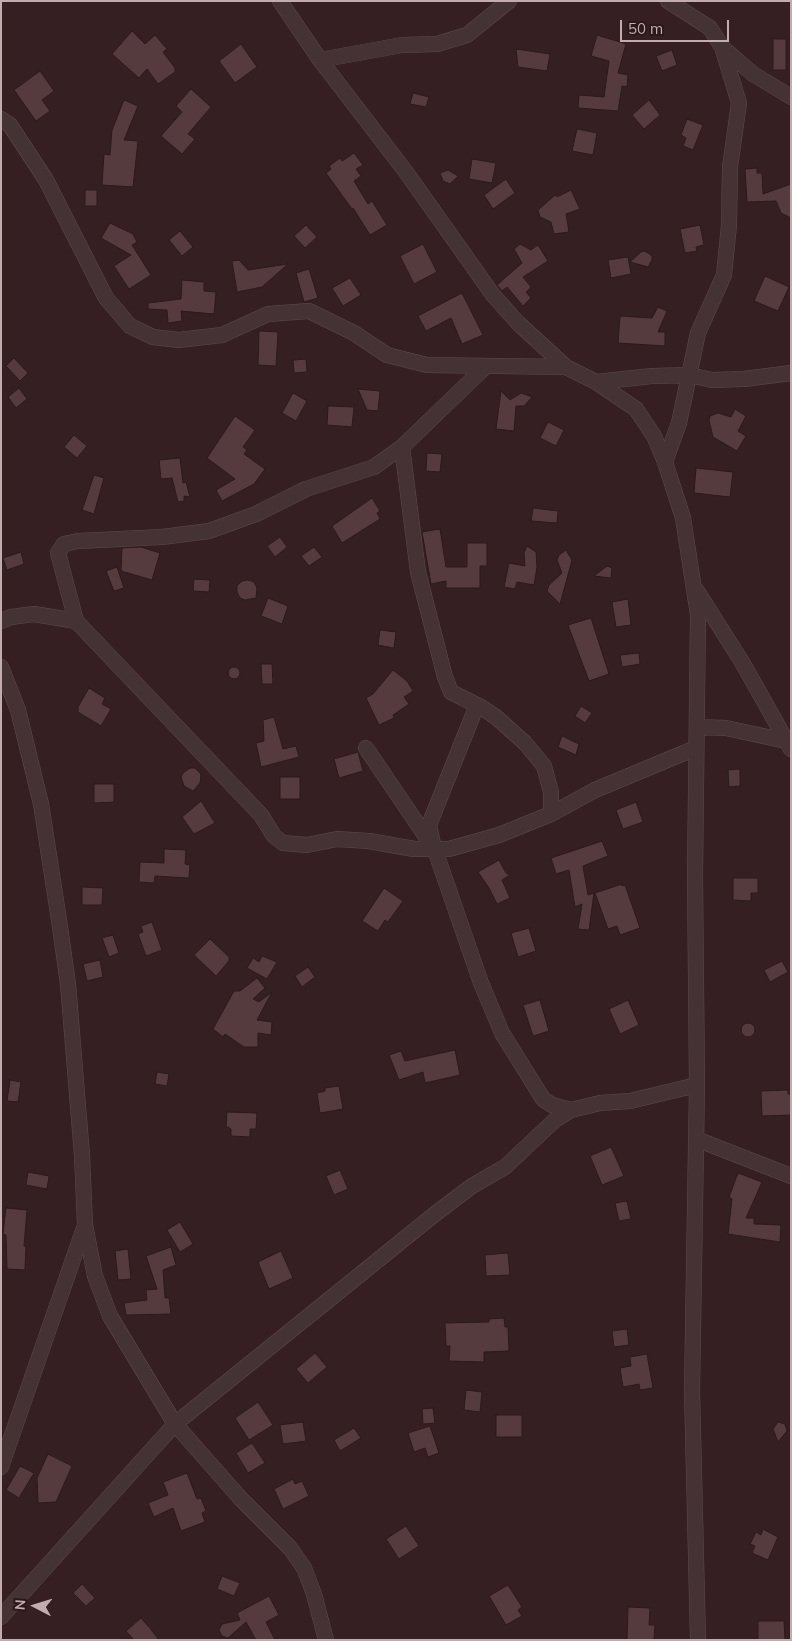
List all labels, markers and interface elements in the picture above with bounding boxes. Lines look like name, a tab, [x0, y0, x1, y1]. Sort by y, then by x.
scale bar	[622, 10, 731, 42]
text: 50 m	[628, 19, 663, 38]
north arrow	[10, 1581, 60, 1631]
text: N	[11, 1599, 29, 1611]

